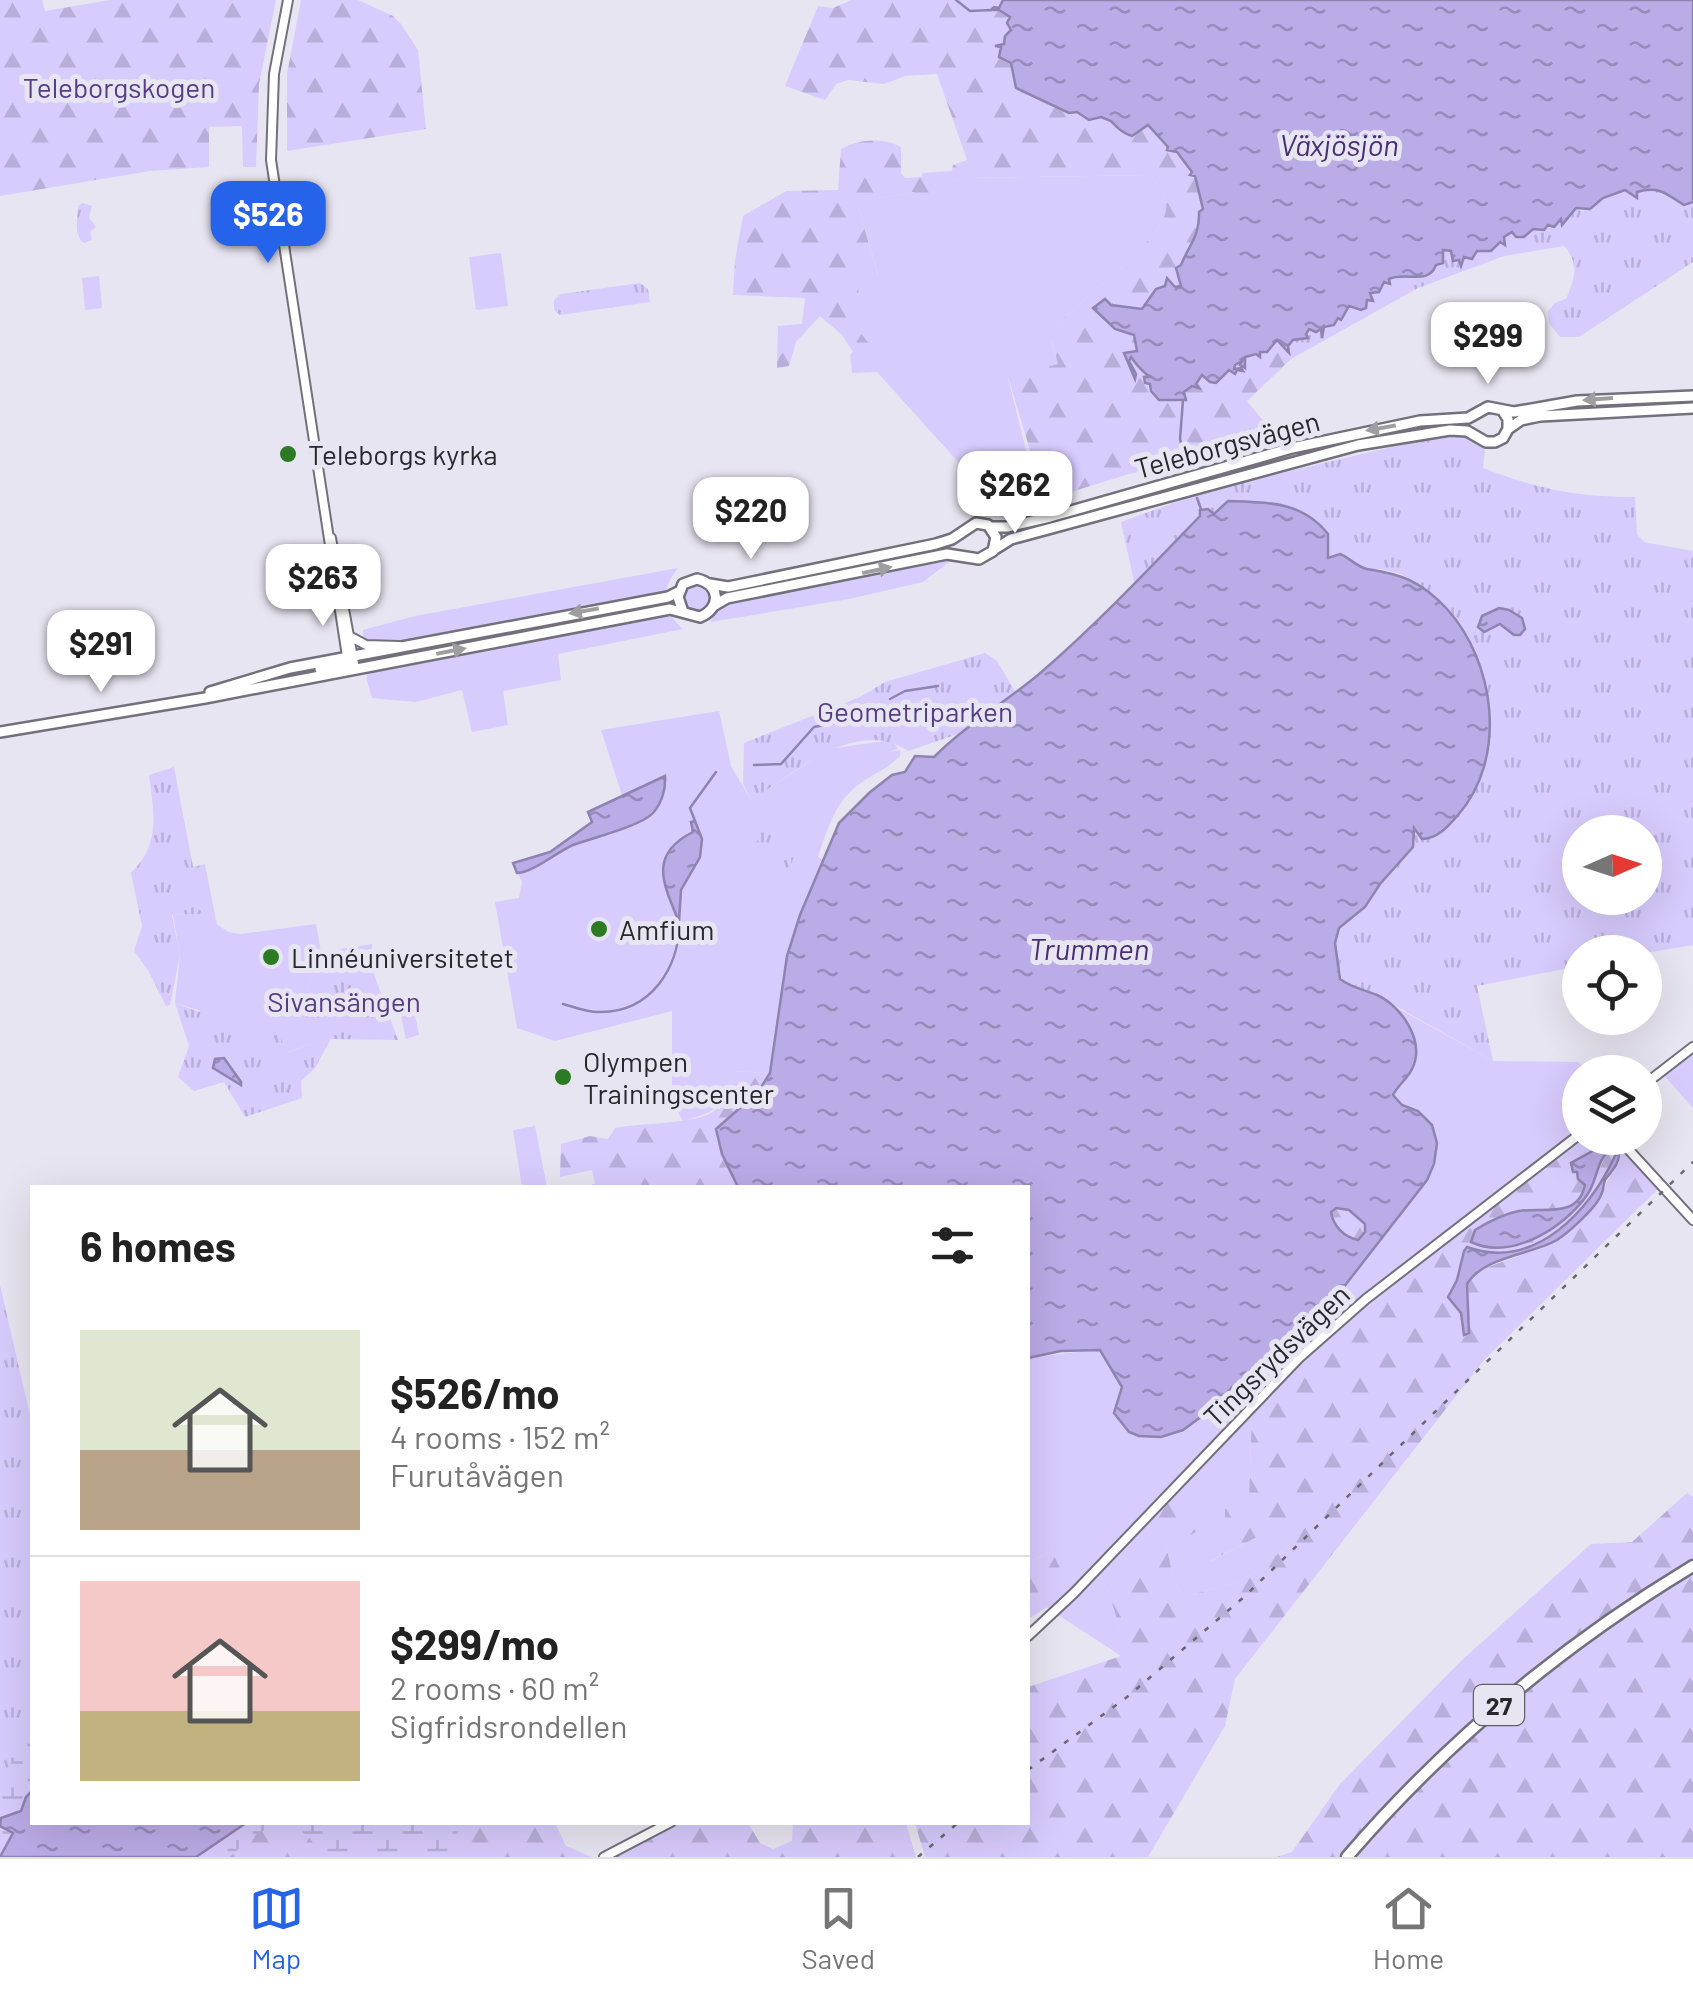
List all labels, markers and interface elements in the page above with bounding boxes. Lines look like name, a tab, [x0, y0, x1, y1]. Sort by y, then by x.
park label: Teleborgskogen	[23, 70, 215, 104]
water label: Växjösjön	[1279, 126, 1399, 162]
pin: $526	[209, 181, 327, 266]
text: $526	[233, 194, 303, 232]
pin: $299	[1429, 302, 1547, 387]
text: $299	[1453, 315, 1523, 353]
one-way arrow	[1581, 392, 1613, 408]
street label: Teleborgsvägen	[1131, 403, 1323, 485]
one-way arrow	[1365, 421, 1397, 436]
place label: Teleborgs kyrka	[308, 437, 498, 471]
marker: Teleborgs kyrka	[277, 443, 299, 465]
pin: $262	[956, 451, 1074, 536]
text: $262	[979, 464, 1051, 502]
pin: $220	[692, 477, 810, 562]
text: $220	[715, 490, 787, 528]
pin: $263	[264, 544, 382, 629]
text: $263	[288, 557, 358, 595]
one-way arrow	[862, 562, 893, 578]
one-way arrow	[568, 604, 599, 619]
pin: $291	[42, 610, 160, 695]
text: $291	[69, 623, 133, 661]
one-way arrow	[436, 642, 467, 658]
park label: Geometriparken	[817, 694, 1013, 728]
north arrow	[1562, 815, 1662, 915]
map controls	[1562, 815, 1662, 1155]
place label: Amfium	[619, 912, 714, 946]
marker: Amfium	[588, 918, 610, 940]
water label: Trummen	[1029, 930, 1149, 966]
button: locate	[1562, 935, 1662, 1035]
place label: Linnéuniversitetet	[291, 940, 514, 974]
marker: Linnéuniversitetet	[260, 946, 282, 968]
park label: Sivansängen	[267, 984, 421, 1018]
place label: Olympen Trainingscenter	[583, 1044, 774, 1110]
button: layers	[1562, 1055, 1662, 1155]
marker: Olympen Trainingscenter	[552, 1066, 574, 1088]
icon: filters	[925, 1218, 980, 1273]
text: 6 homes	[80, 1220, 236, 1270]
street label: Tingsrydsvägen	[1196, 1277, 1356, 1433]
text: $526/mo	[390, 1367, 560, 1417]
icon: home	[160, 1370, 280, 1490]
text: 4 rooms · 152 m²	[390, 1417, 610, 1455]
text: Furutåvägen	[390, 1455, 564, 1493]
text: $299/mo	[390, 1618, 559, 1668]
icon: home	[160, 1621, 280, 1741]
text: 2 rooms · 60 m²	[390, 1668, 599, 1706]
road number: 27	[1474, 1685, 1524, 1725]
text: Sigfridsrondellen	[390, 1706, 628, 1744]
tab: Map	[249, 1881, 304, 1975]
tab: Saved	[802, 1881, 875, 1975]
tab: Home	[1373, 1881, 1444, 1975]

